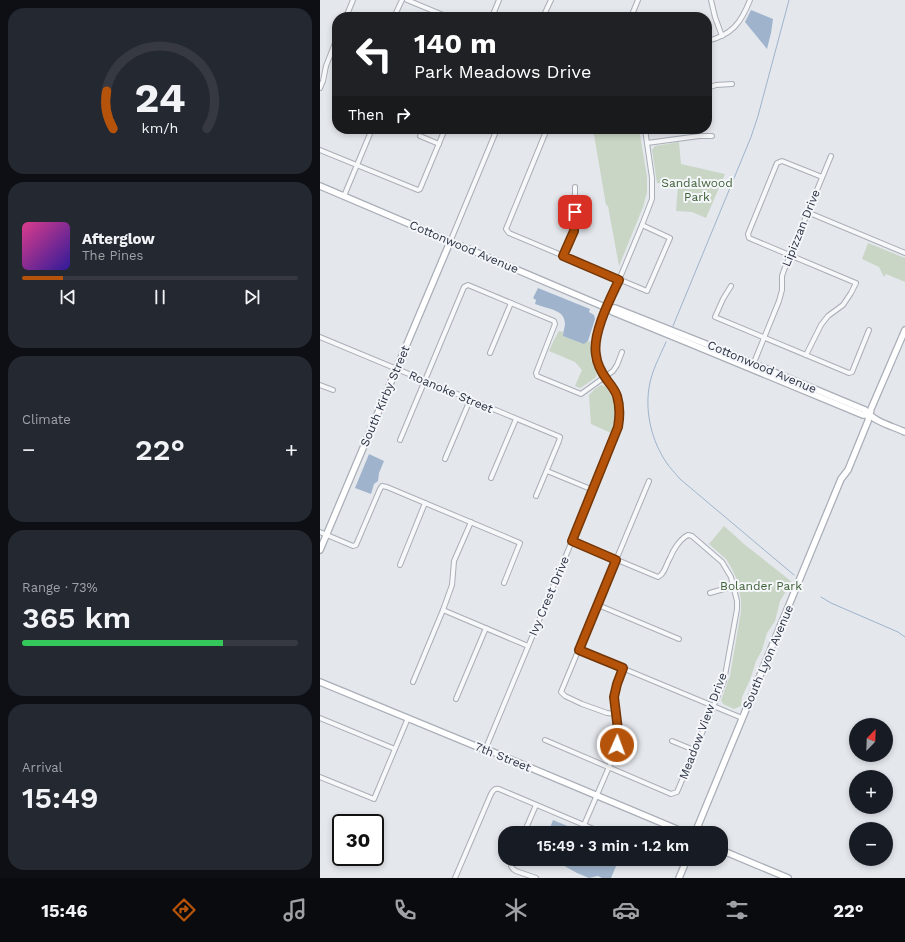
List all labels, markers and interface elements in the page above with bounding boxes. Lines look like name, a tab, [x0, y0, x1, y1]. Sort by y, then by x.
text: 140 m	[414, 27, 497, 60]
icon: left	[348, 28, 400, 80]
text: Park Meadows Drive	[414, 61, 591, 82]
text: 24	[134, 73, 186, 122]
icon: right	[392, 104, 414, 126]
text: Then	[348, 106, 384, 124]
text: km/h	[142, 120, 178, 136]
park label: Sandalwood Park	[661, 176, 733, 204]
street label: Lipizzan Drive	[779, 187, 823, 269]
pin	[558, 195, 592, 229]
icon: arrive	[564, 201, 586, 223]
street label: Cottonwood Avenue	[407, 218, 521, 276]
text: Afterglow	[82, 230, 155, 248]
text: The Pines	[82, 248, 143, 263]
icon: previous	[57, 286, 79, 308]
icon: pause	[149, 286, 171, 308]
icon: next	[241, 286, 263, 308]
street label: Cottonwood Avenue	[705, 338, 819, 396]
street label: South Kirby Street	[357, 343, 413, 449]
street label: Roanoke Street	[407, 368, 495, 416]
text: Climate	[22, 412, 71, 427]
text: 22°	[135, 432, 185, 467]
text: −	[22, 437, 35, 462]
text: +	[285, 437, 298, 462]
street label: Ivy Crest Drive	[526, 554, 572, 638]
park label: Bolander Park	[720, 579, 802, 593]
text: Range · 73%	[22, 580, 98, 595]
text: 365 km	[22, 600, 131, 635]
street label: South Lyon Avenue	[740, 603, 796, 711]
street label: Meadow View Drive	[676, 671, 730, 781]
north arrow	[849, 718, 893, 762]
map controls	[849, 718, 893, 866]
position arrow	[596, 724, 638, 766]
street label: 7th Street	[473, 739, 533, 775]
text: Arrival	[22, 760, 63, 775]
button: +	[849, 770, 893, 814]
text: 15:49	[22, 780, 98, 815]
speed limit sign: 30	[332, 814, 384, 866]
button: −	[849, 822, 893, 866]
text: 15:49 · 3 min · 1.2 km	[537, 837, 689, 855]
icon: directions	[170, 896, 198, 924]
icon: music	[281, 896, 309, 924]
icon: phone	[391, 896, 419, 924]
icon: climate	[502, 896, 530, 924]
icon: car	[612, 896, 640, 924]
icon: filters	[723, 896, 751, 924]
text: 15:46	[41, 900, 88, 921]
text: 22°	[833, 900, 864, 921]

